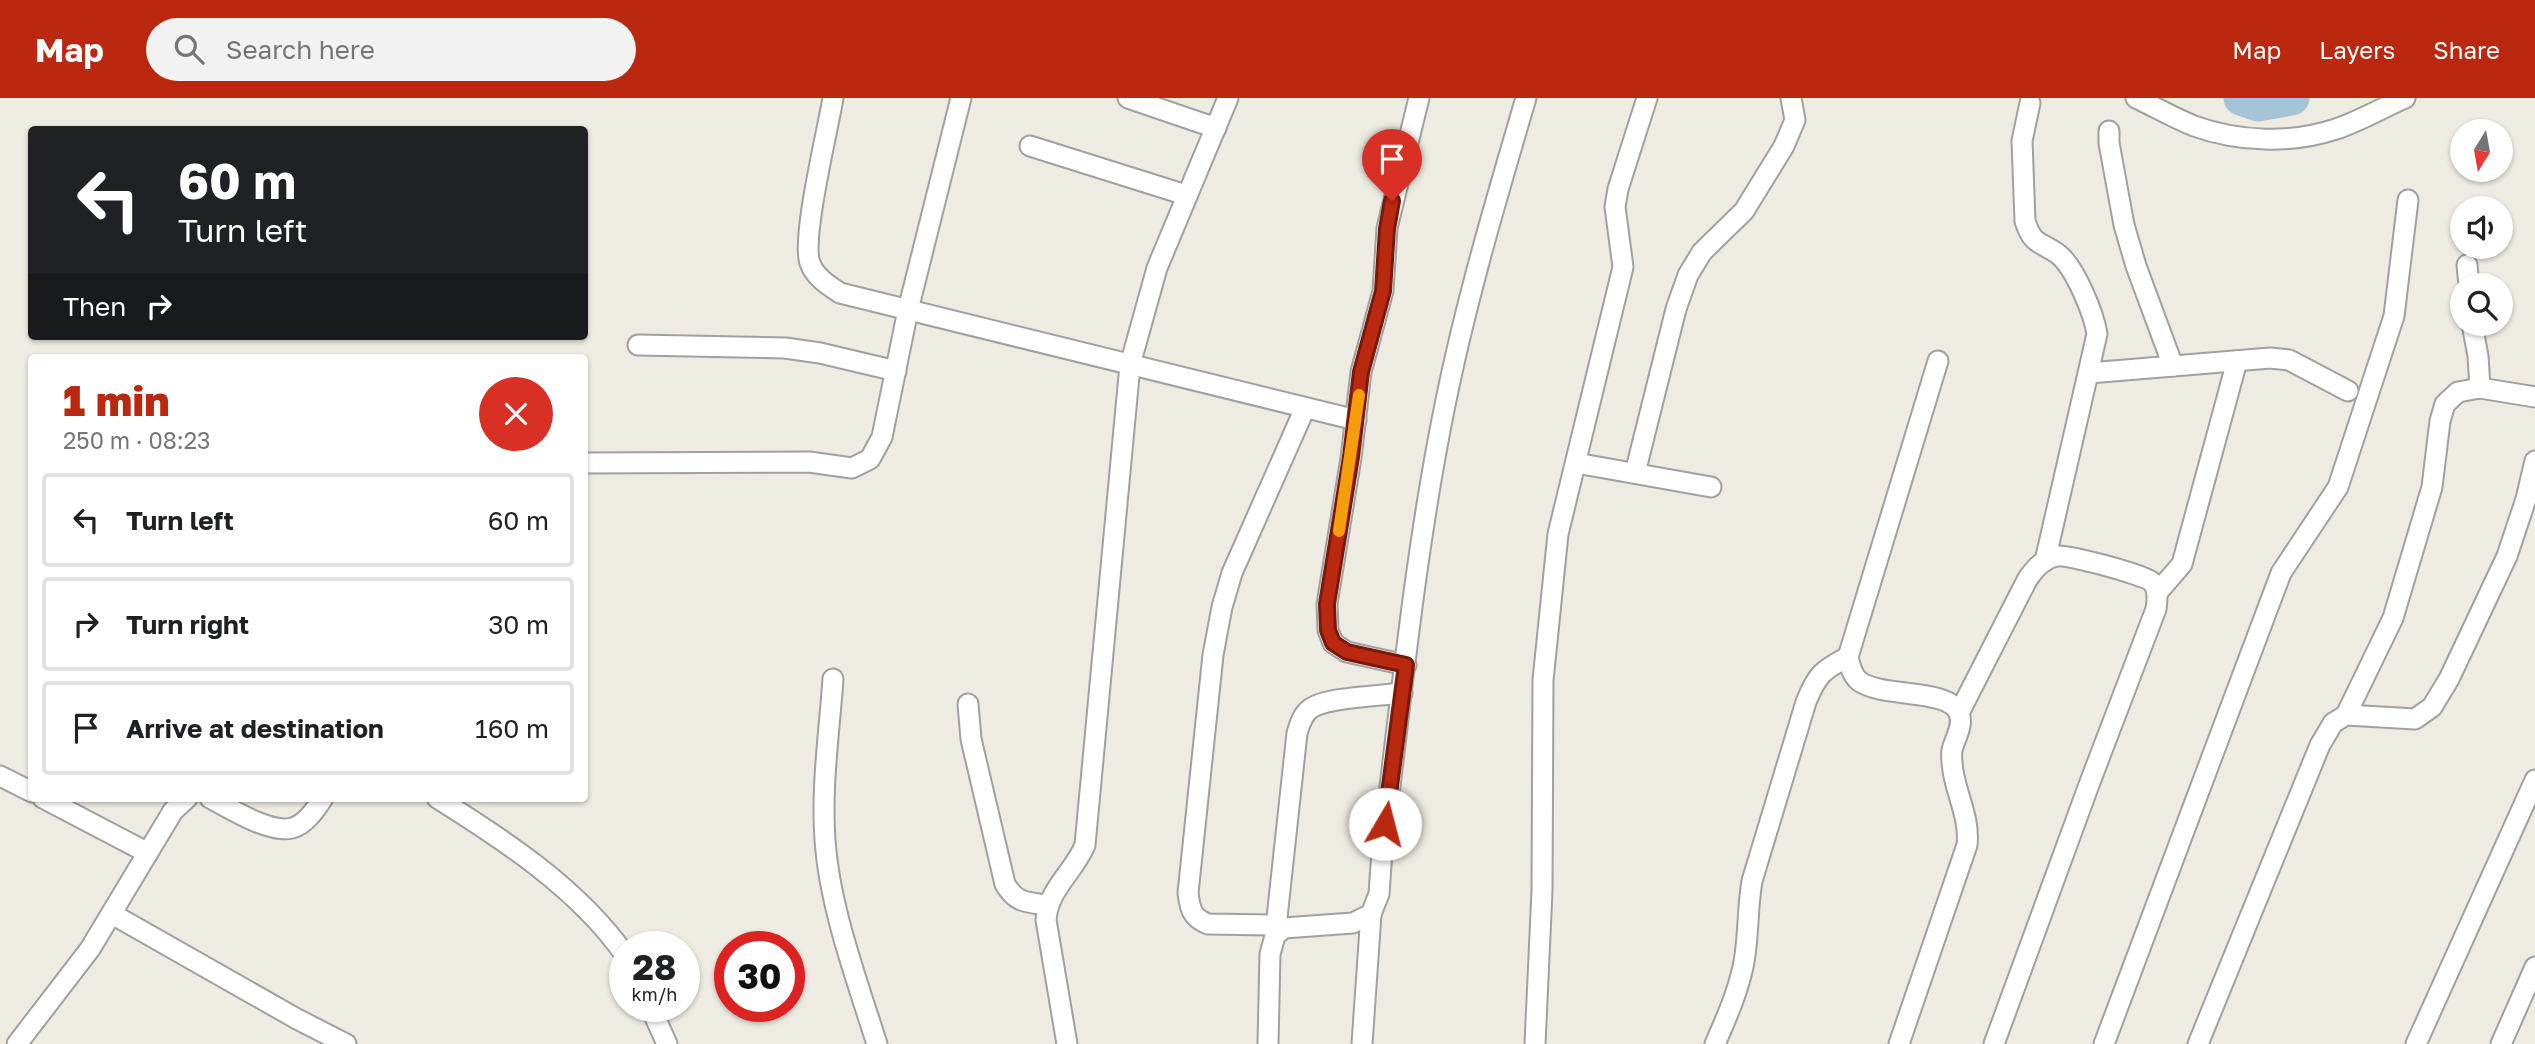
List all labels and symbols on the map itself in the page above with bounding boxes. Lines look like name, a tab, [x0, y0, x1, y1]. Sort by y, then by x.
north arrow	[2450, 119, 2513, 182]
pin	[1362, 129, 1422, 201]
position arrow	[1348, 787, 1422, 861]
speed limit sign: 30	[714, 931, 805, 1022]

